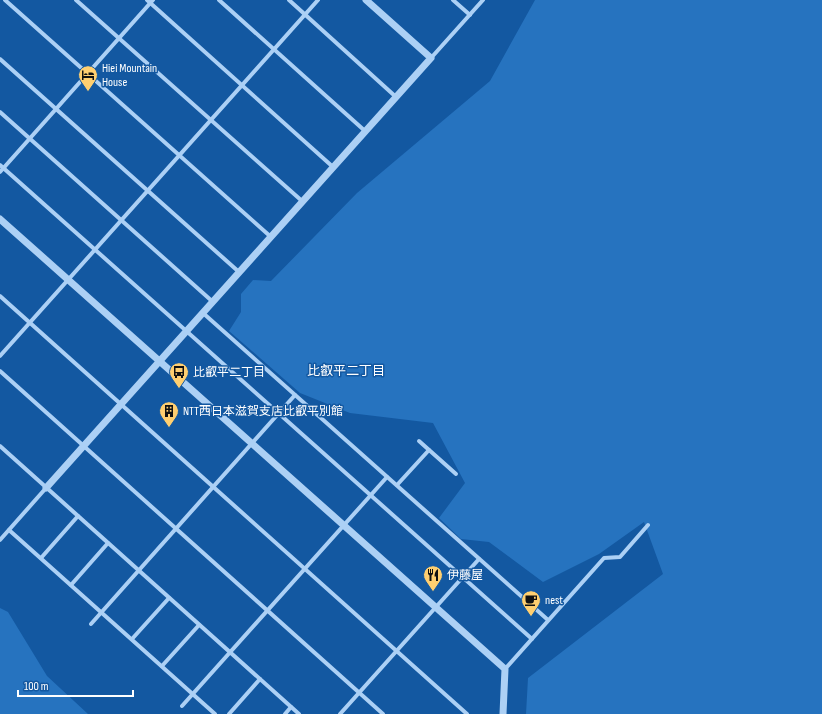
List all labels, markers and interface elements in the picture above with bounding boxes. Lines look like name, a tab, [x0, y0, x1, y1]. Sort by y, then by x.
place label: Hiei Mountain House	[102, 61, 157, 90]
hotel icon: Hiei Mountain House	[77, 64, 99, 92]
bus stop icon: 比叡平二丁目	[168, 361, 190, 389]
district label: 比叡平二丁目	[307, 363, 385, 379]
place label: 比叡平二丁目	[193, 365, 265, 380]
building icon: NTT西日本滋賀支店比叡平別館	[158, 400, 180, 428]
place label: NTT西日本滋賀支店比叡平別館	[183, 404, 343, 419]
restaurant icon: 伊藤屋	[422, 564, 444, 592]
place label: 伊藤屋	[447, 568, 483, 583]
cafe icon: nest	[520, 589, 542, 617]
place label: nest	[545, 593, 563, 608]
scale bar	[18, 672, 133, 698]
text: 100 m	[24, 679, 49, 694]

